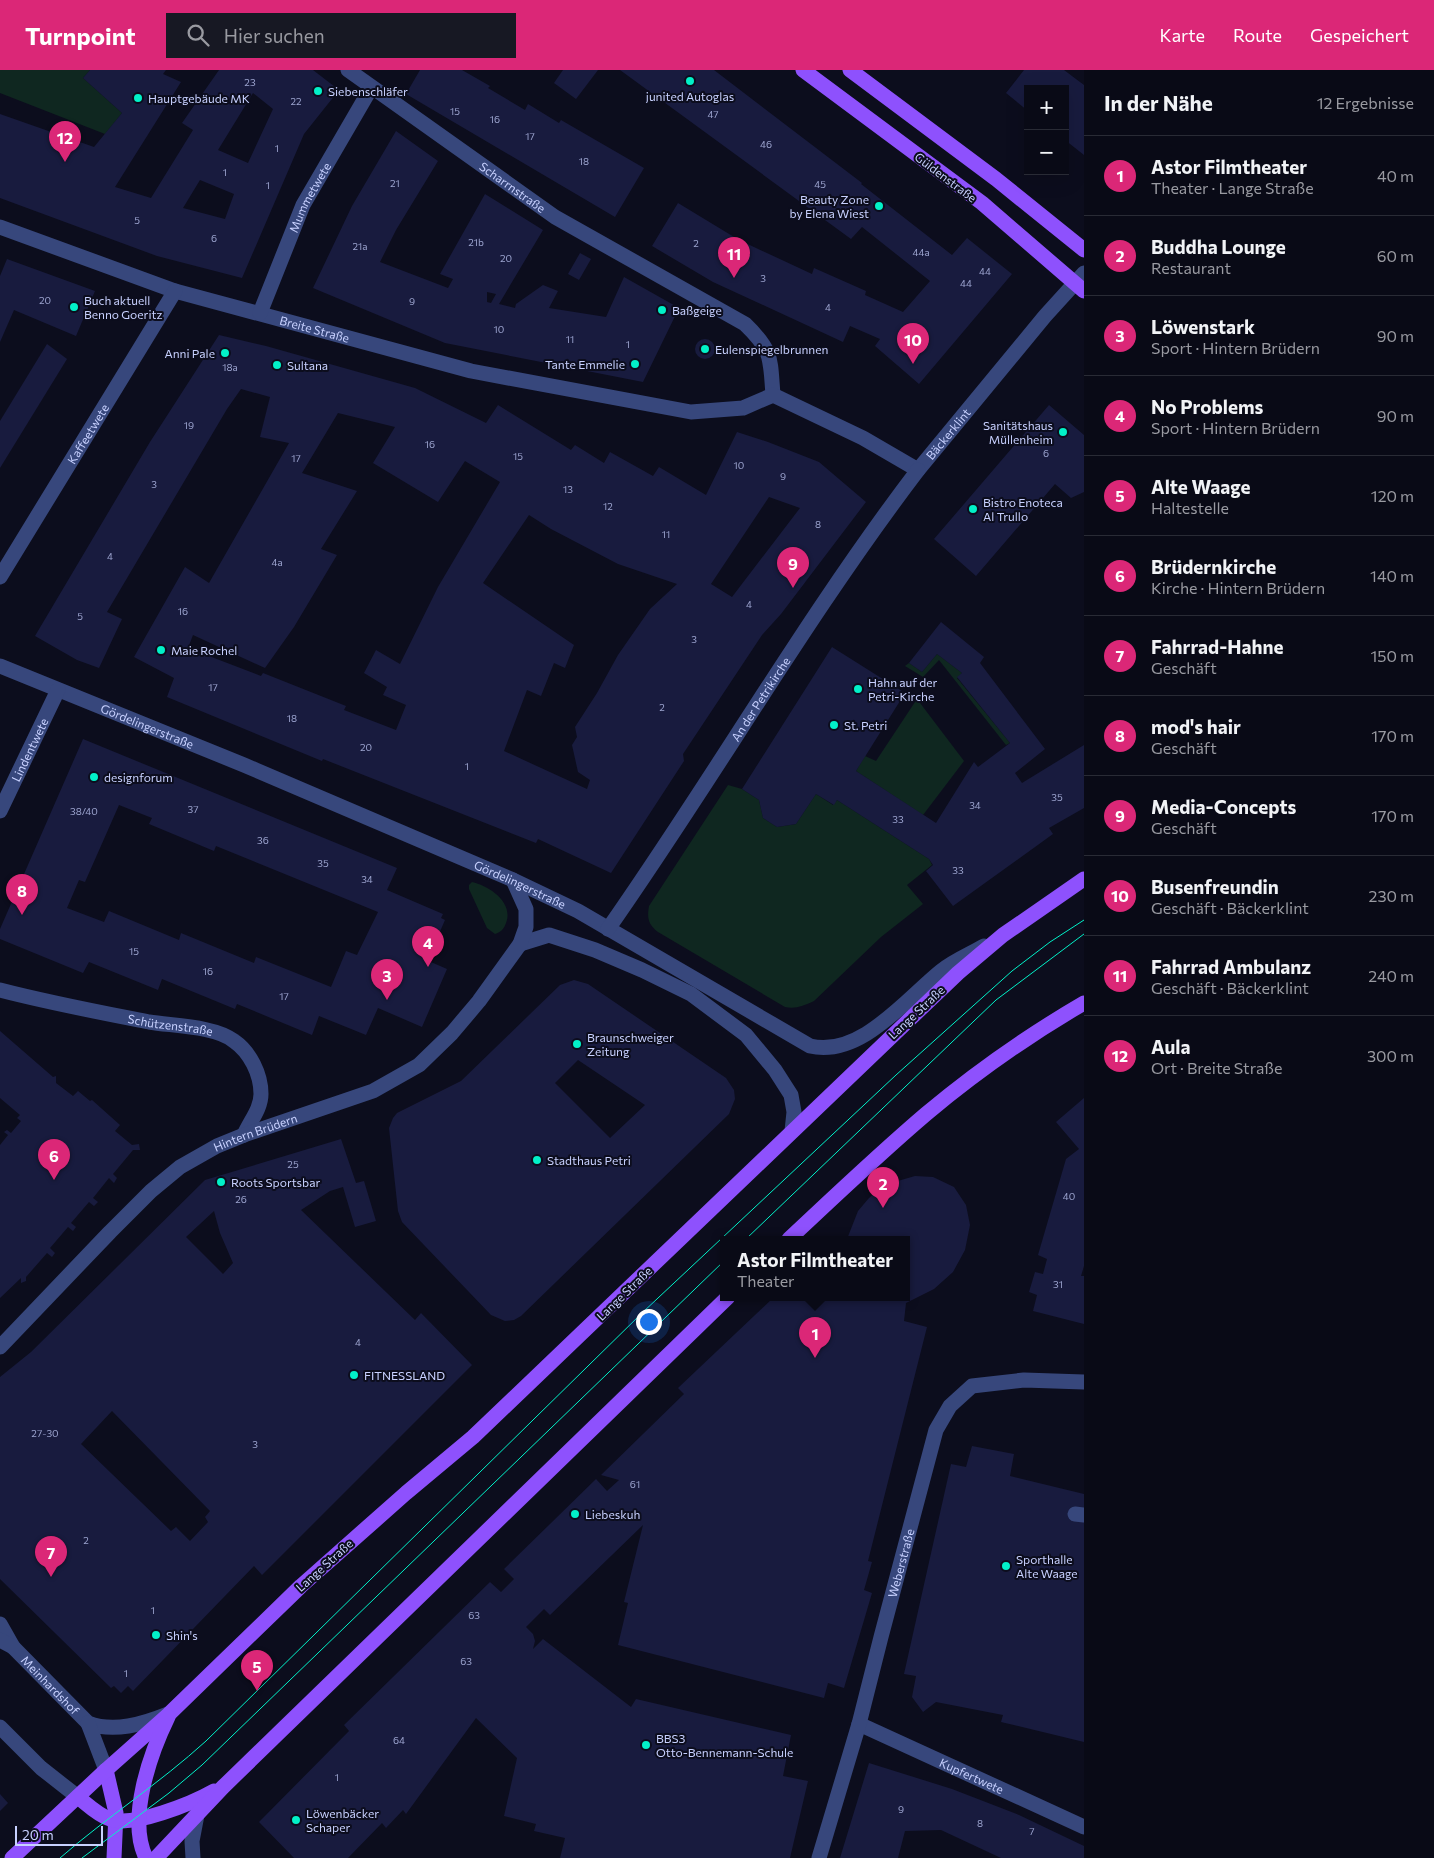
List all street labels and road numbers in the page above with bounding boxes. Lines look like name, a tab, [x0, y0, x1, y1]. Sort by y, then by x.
street label: Güldenstraße	[912, 149, 980, 205]
street label: Scharrnstraße	[477, 159, 548, 215]
street label: Mummetwete	[286, 160, 333, 234]
street label: Breite Straße	[278, 313, 351, 345]
street label: Kaffeetwete	[64, 401, 111, 466]
street label: Bäckerklint	[923, 405, 973, 462]
street label: An der Petrikirche	[728, 654, 793, 744]
street label: Gördelingerstraße	[99, 701, 196, 751]
street label: Lindentwete	[8, 716, 51, 784]
street label: Gördelingerstraße	[472, 857, 568, 911]
street label: Lange Straße	[885, 983, 947, 1041]
street label: Schützenstraße	[127, 1011, 214, 1038]
street label: Hintern Brüdern	[211, 1110, 299, 1154]
street label: Lange Straße	[593, 1263, 655, 1323]
street label: Weberstraße	[885, 1527, 916, 1599]
street label: Lange Straße	[293, 1536, 355, 1594]
street label: Meinhardshof	[18, 1653, 82, 1717]
street label: Kupfertwete	[937, 1755, 1006, 1796]

